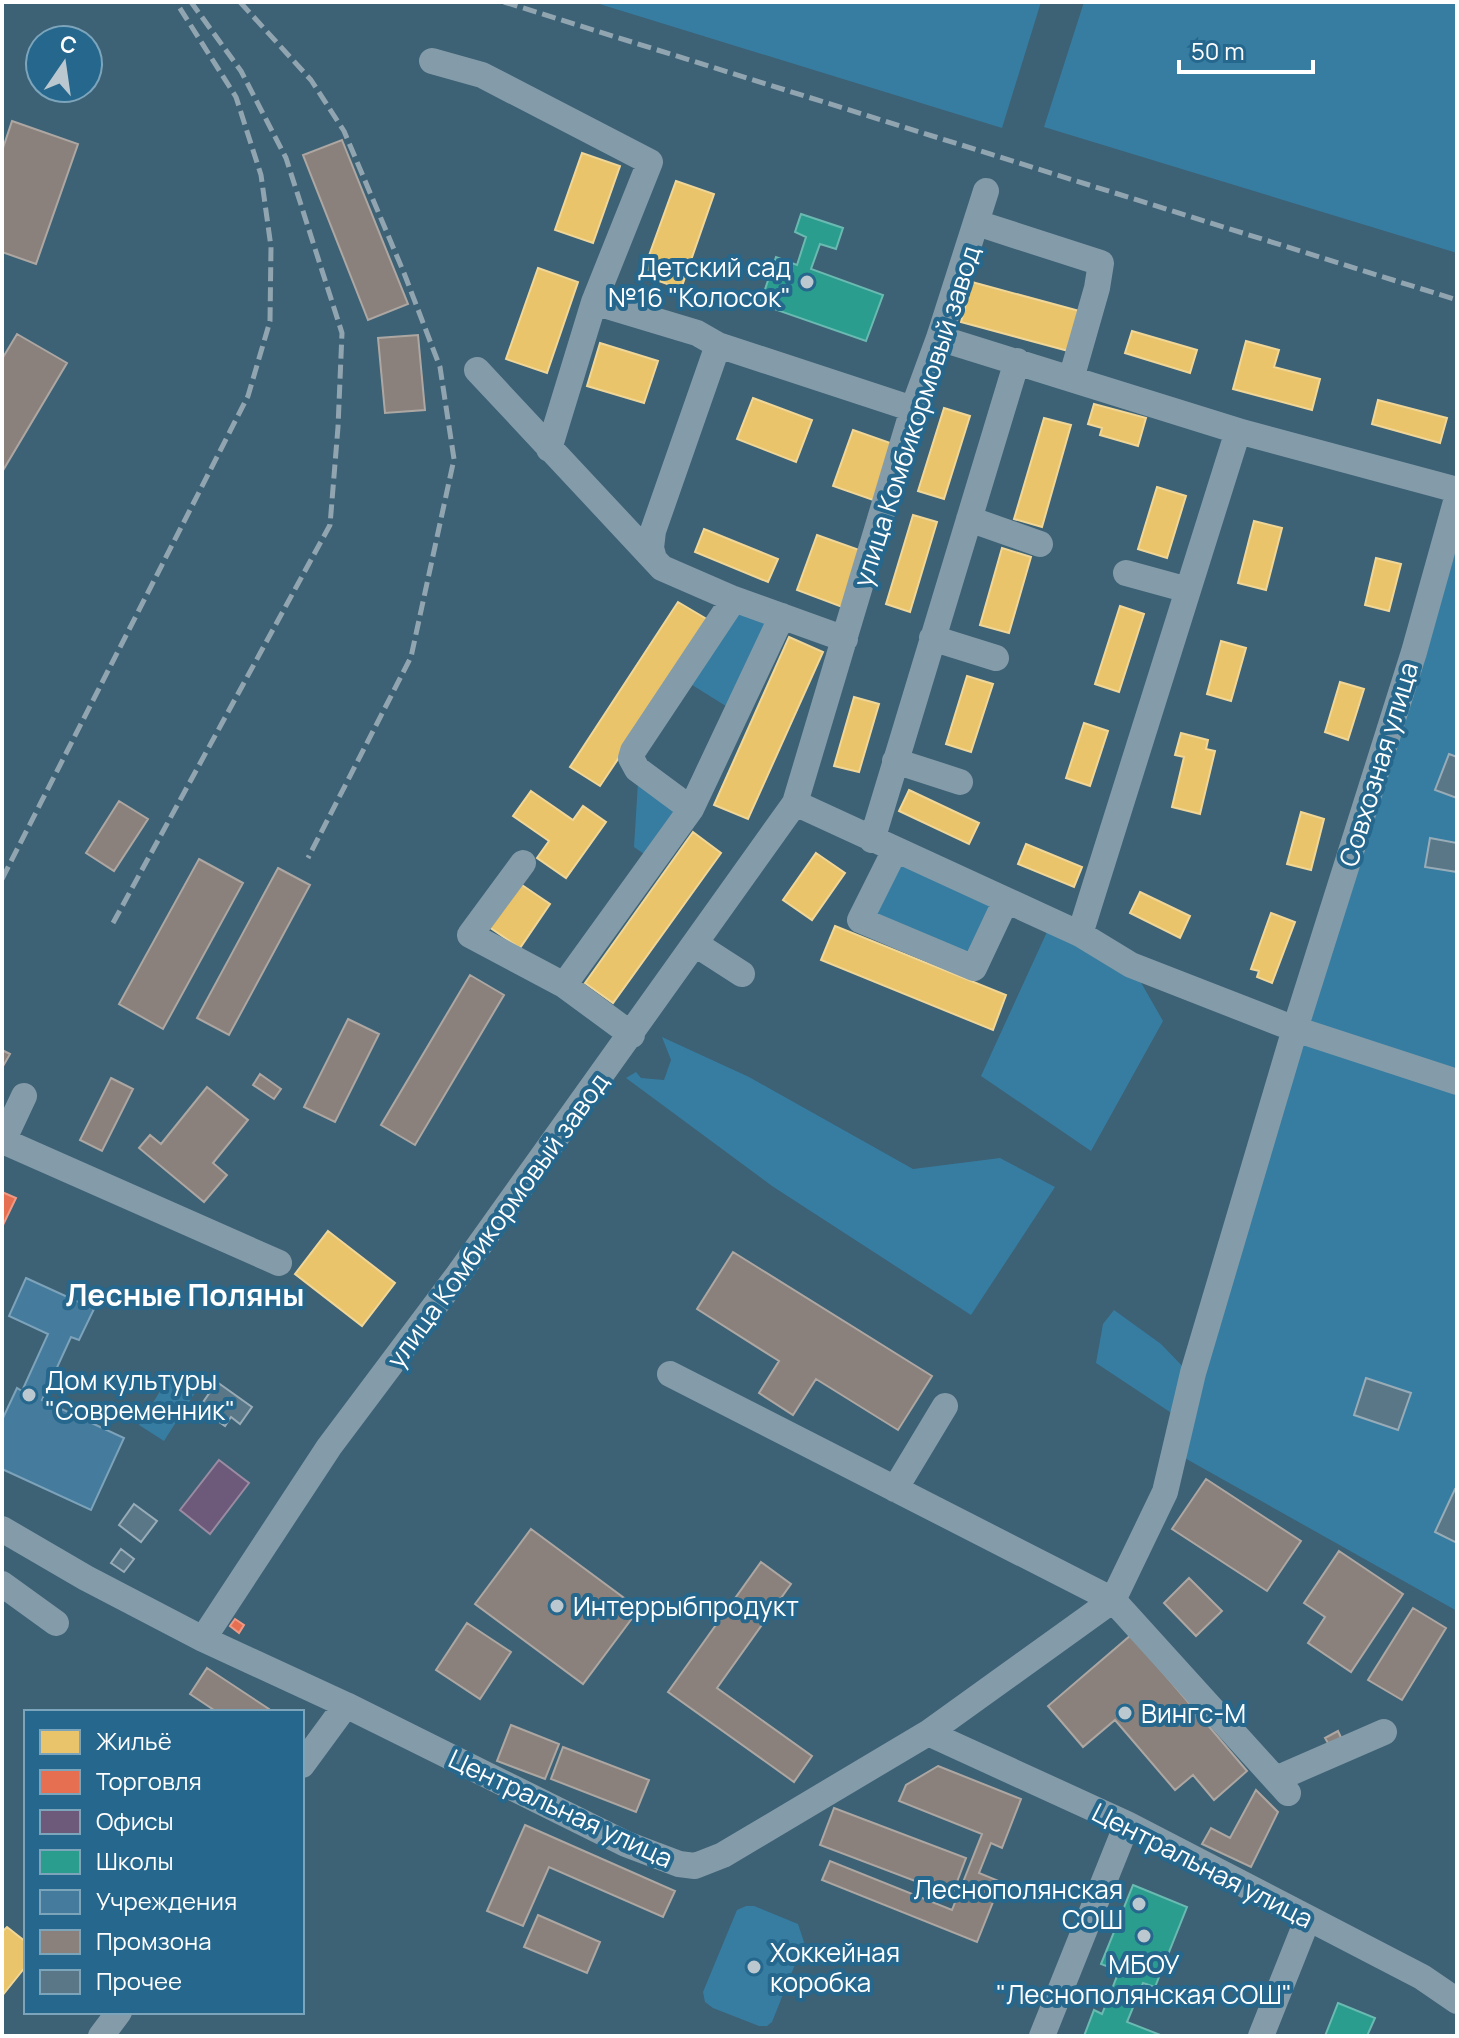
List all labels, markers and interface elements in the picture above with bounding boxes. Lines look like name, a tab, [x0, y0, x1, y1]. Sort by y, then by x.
north arrow	[24, 24, 104, 104]
scale bar	[1179, 24, 1313, 74]
text: С	[57, 28, 80, 61]
text: 50 m	[1191, 34, 1245, 67]
street label: улица Комбикормовый завод	[844, 241, 988, 591]
place label: Детский сад №16 "Колосок"	[608, 249, 791, 315]
marker: Детский сад №16 "Колосок"	[798, 273, 816, 291]
street label: Совхозная улица	[1330, 657, 1426, 871]
street label: улица Комбикормовый завод	[378, 1065, 616, 1375]
district label: Лесные Поляны	[66, 1274, 304, 1315]
place label: Дом культуры "Современник"	[45, 1362, 235, 1428]
marker: Дом культуры "Современник"	[20, 1386, 38, 1404]
place label: Интеррыбпродукт	[573, 1588, 799, 1624]
marker: Интеррыбпродукт	[548, 1597, 566, 1615]
place label: Вингс-М	[1141, 1695, 1246, 1731]
marker: Вингс-М	[1116, 1704, 1134, 1722]
legend	[24, 1710, 304, 2014]
text: Жильё	[96, 1724, 172, 1757]
street label: Центральная улица	[443, 1740, 679, 1876]
text: Торговля	[96, 1764, 202, 1797]
street label: Центральная улица	[1086, 1794, 1320, 1936]
text: Офисы	[96, 1804, 174, 1837]
text: Школы	[96, 1844, 174, 1877]
place label: Леснополянская СОШ	[914, 1871, 1123, 1937]
text: Учреждения	[96, 1884, 237, 1917]
marker: Леснополянская СОШ	[1130, 1895, 1148, 1913]
text: Промзона	[96, 1924, 211, 1957]
marker: МБОУ "Леснополянская СОШ"	[1135, 1927, 1153, 1945]
place label: Хоккейная коробка	[770, 1934, 900, 2000]
place label: МБОУ "Леснополянская СОШ"	[996, 1946, 1292, 2012]
marker: Хоккейная коробка	[745, 1958, 763, 1976]
text: Прочее	[96, 1964, 182, 1997]

